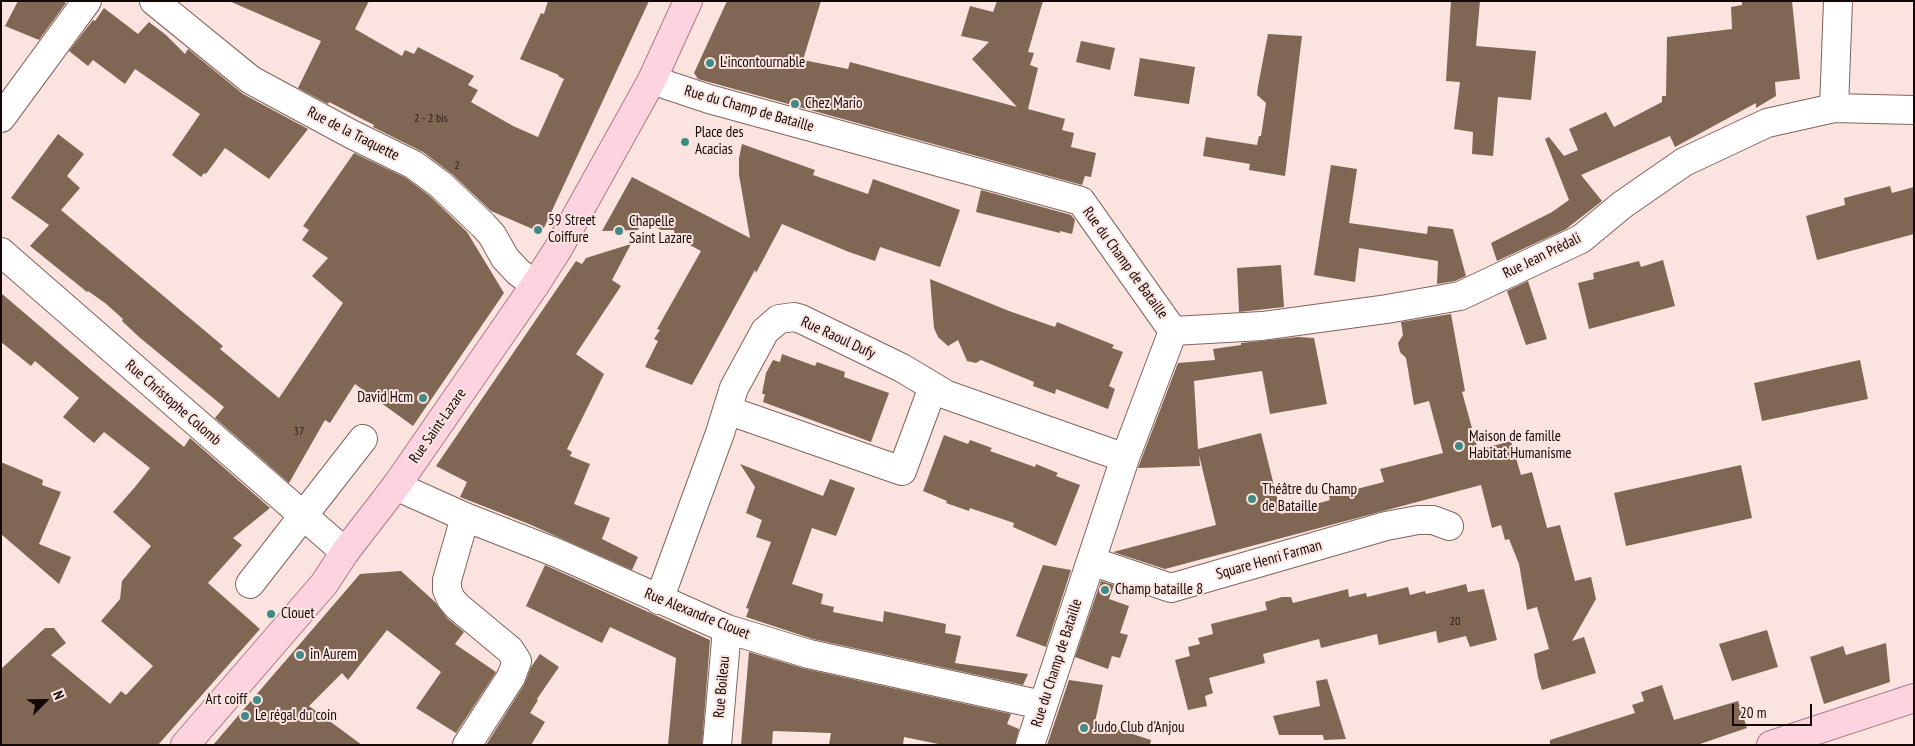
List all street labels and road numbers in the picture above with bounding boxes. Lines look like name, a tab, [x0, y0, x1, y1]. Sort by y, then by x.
street label: Rue du Champ de Bataille	[682, 82, 816, 136]
street label: Rue de la Traquette	[304, 103, 402, 165]
street label: Rue du Champ de Bataille	[1078, 204, 1172, 322]
street label: Rue Jean Prédali	[1500, 229, 1584, 283]
street label: Rue Raoul Dufy	[798, 313, 878, 363]
street label: Rue Christophe Colomb	[121, 356, 225, 450]
street label: Rue Saint-Lazare	[406, 385, 470, 467]
street label: Square Henri Farman	[1214, 536, 1324, 584]
street label: Rue Alexandre Clouet	[642, 585, 752, 643]
street label: Rue du Champ de Bataille	[1028, 597, 1086, 729]
street label: Rue Boileau	[710, 655, 734, 719]

